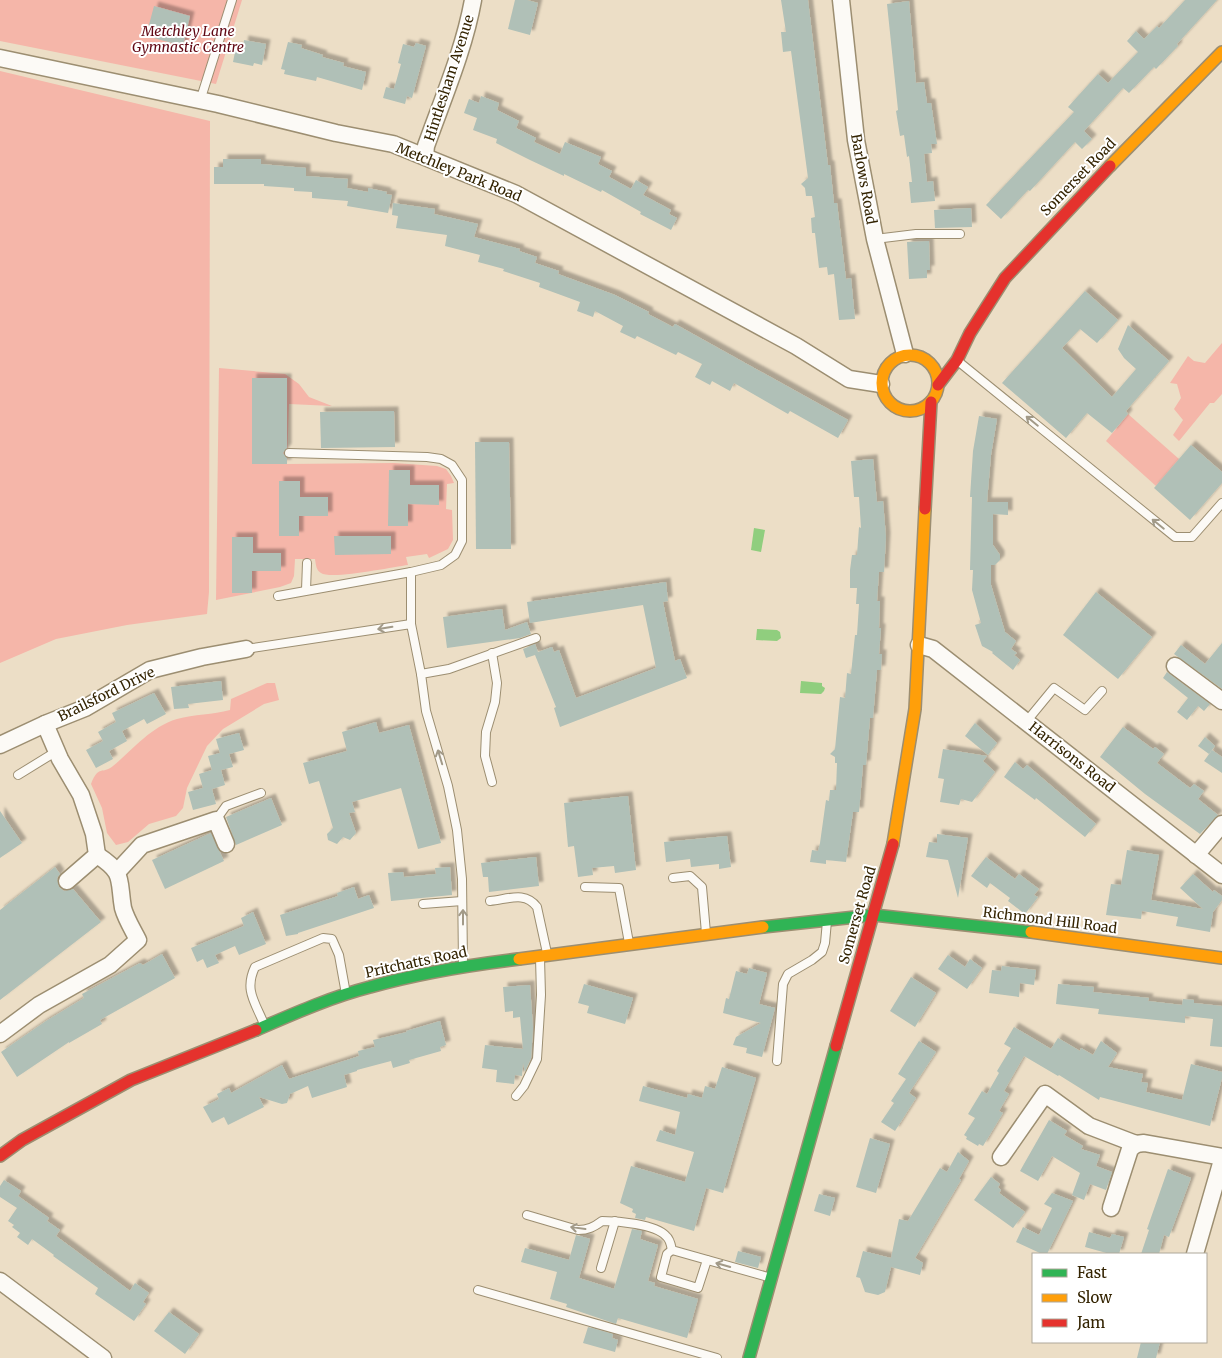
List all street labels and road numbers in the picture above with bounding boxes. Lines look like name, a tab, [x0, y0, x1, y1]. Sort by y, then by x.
street label: Hintlesham Avenue	[420, 13, 478, 143]
street label: Barlows Road	[847, 132, 881, 226]
street label: Somerset Road	[1036, 134, 1120, 220]
street label: Metchley Park Road	[394, 139, 525, 206]
street label: Brailsford Drive	[54, 663, 158, 725]
street label: Harrisons Road	[1025, 718, 1119, 797]
street label: Somerset Road	[834, 863, 880, 966]
street label: Richmond Hill Road	[982, 903, 1119, 937]
street label: Pritchatts Road	[363, 942, 469, 982]

